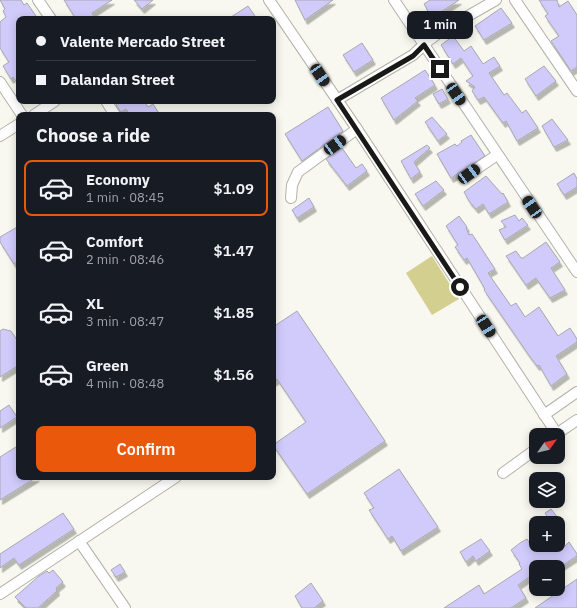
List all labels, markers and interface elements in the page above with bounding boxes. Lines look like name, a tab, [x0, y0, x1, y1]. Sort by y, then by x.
callout: 1 min	[407, 11, 473, 39]
text: 1 min	[423, 16, 457, 33]
text: Valente Mercado Street	[60, 32, 225, 51]
route end	[431, 60, 449, 78]
car	[308, 62, 332, 88]
text: Dalandan Street	[60, 70, 175, 89]
car	[444, 81, 468, 107]
text: Choose a ride	[36, 124, 150, 147]
car	[322, 133, 348, 157]
car	[456, 162, 482, 186]
icon: car	[38, 170, 74, 206]
text: Economy	[86, 170, 150, 189]
text: $1.09	[214, 179, 254, 198]
text: 1 min · 08:45	[86, 189, 164, 206]
car	[520, 194, 544, 220]
icon: car	[38, 232, 74, 268]
text: Comfort	[86, 232, 143, 251]
text: $1.47	[214, 241, 254, 260]
text: 2 min · 08:46	[86, 251, 164, 268]
route start	[451, 278, 469, 296]
icon: car	[38, 294, 74, 330]
text: XL	[86, 294, 104, 313]
text: $1.85	[214, 303, 254, 322]
text: 3 min · 08:47	[86, 313, 164, 330]
car	[474, 313, 498, 339]
icon: car	[38, 356, 74, 392]
text: Green	[86, 356, 129, 375]
text: $1.56	[214, 365, 254, 384]
text: 4 min · 08:48	[86, 375, 164, 392]
button: Confirm	[36, 426, 256, 472]
north arrow	[529, 428, 565, 464]
map controls	[529, 428, 565, 596]
button: layers	[529, 472, 565, 508]
button: +	[529, 516, 565, 552]
button: −	[529, 560, 565, 596]

